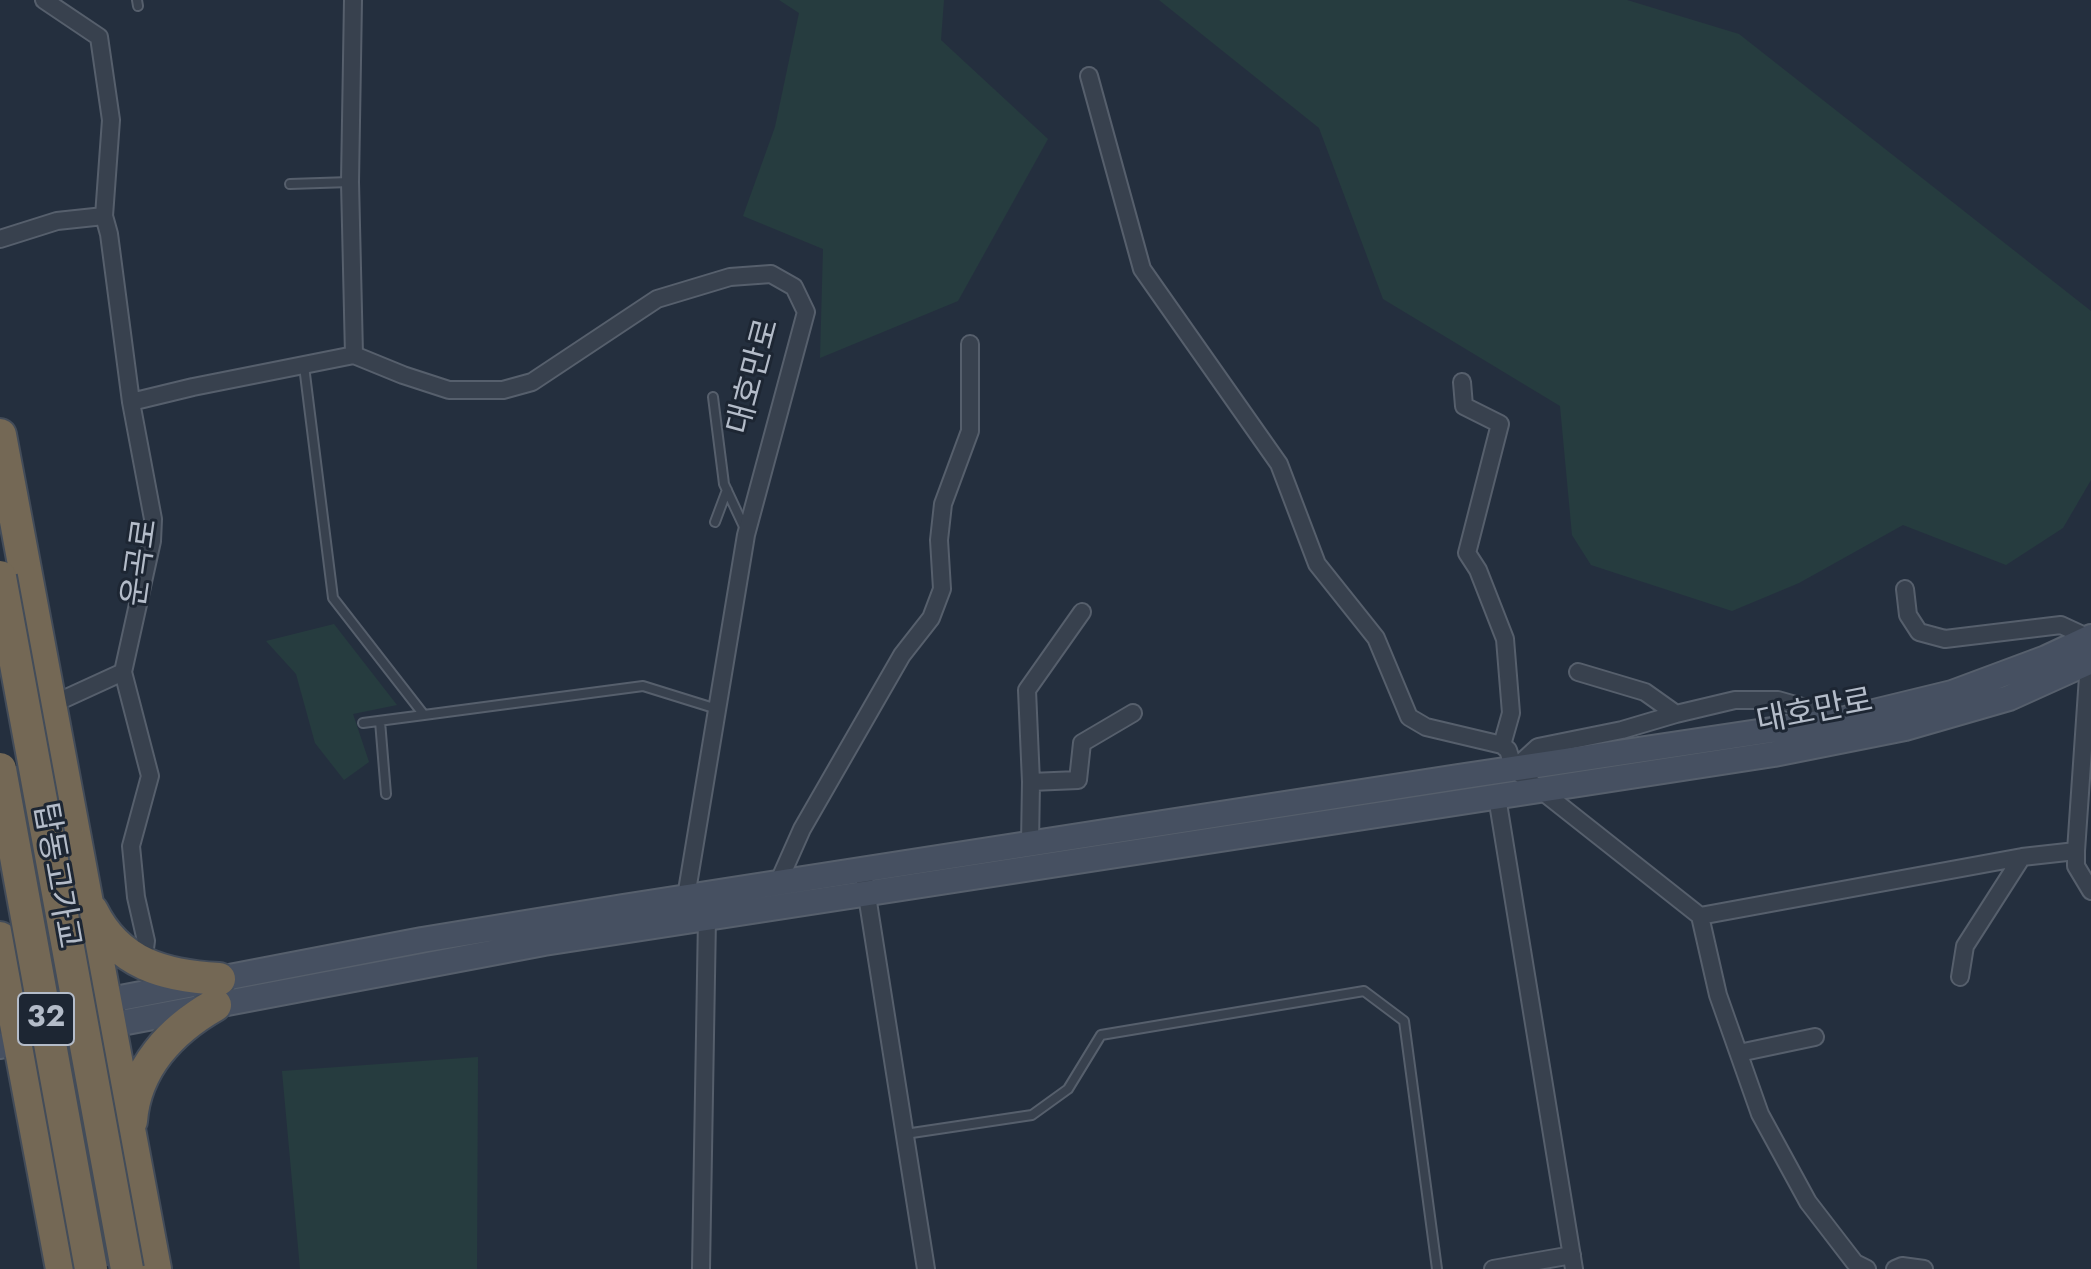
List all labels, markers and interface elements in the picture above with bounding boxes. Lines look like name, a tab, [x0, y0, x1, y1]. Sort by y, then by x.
street label: 대호만로	[721, 315, 789, 439]
street label: 운곡로	[117, 517, 167, 609]
street label: 대호만로	[1754, 683, 1876, 743]
street label: 탑동고가교	[23, 800, 87, 952]
road number: 32	[18, 993, 74, 1045]

